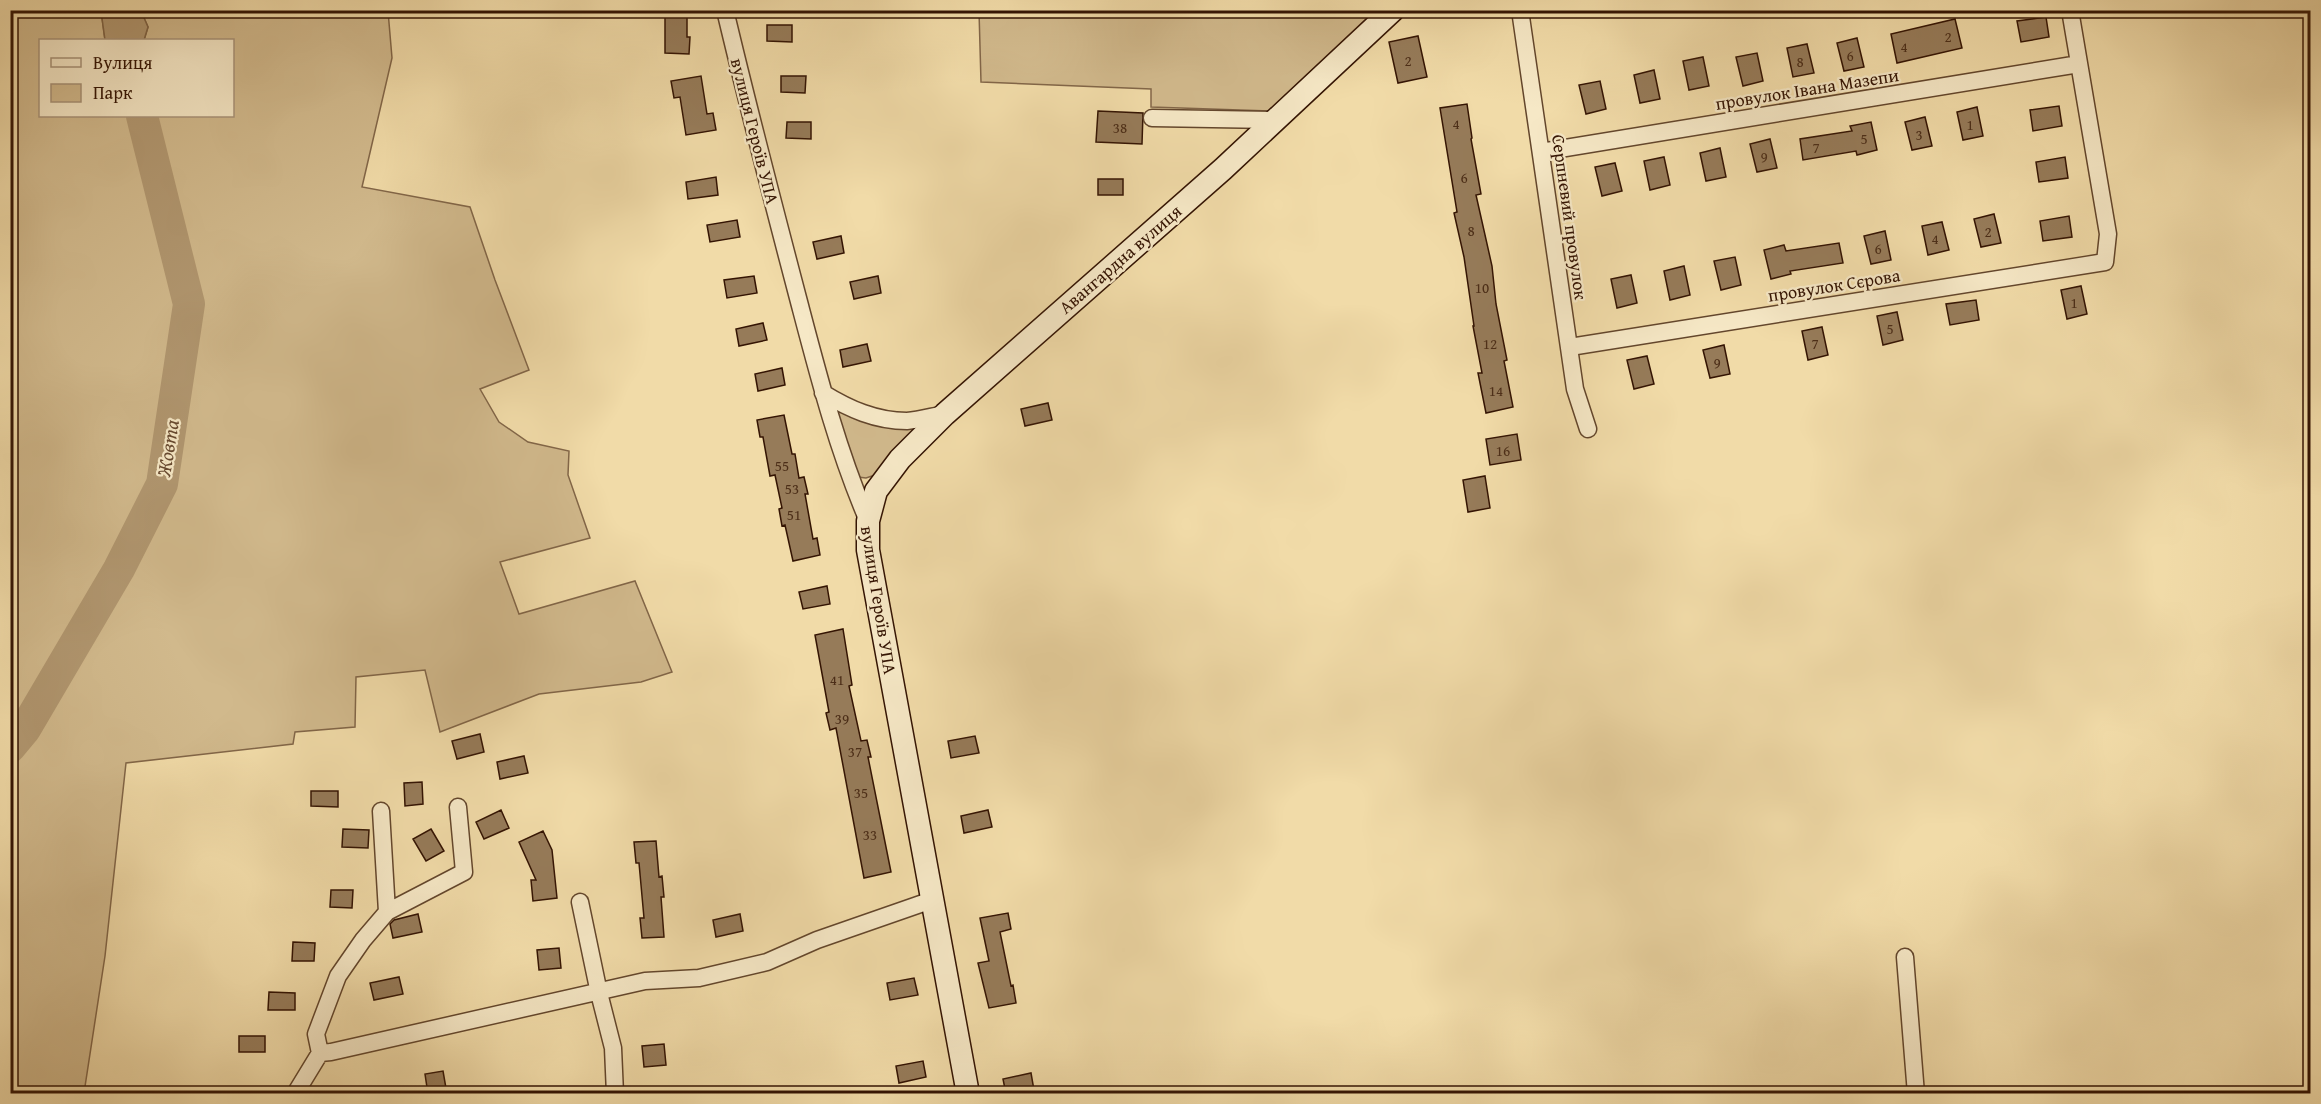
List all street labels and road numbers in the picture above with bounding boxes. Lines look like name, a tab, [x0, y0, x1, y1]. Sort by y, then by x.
street label: вулиця Героїв УПА	[724, 55, 786, 207]
street label: провулок Івана Мазепи	[1713, 61, 1901, 117]
street label: Серпневий провулок	[1545, 133, 1595, 302]
street label: Авангардна вулиця	[1053, 198, 1187, 320]
street label: провулок Сєрова	[1766, 261, 1902, 309]
street label: вулиця Героїв УПА	[854, 524, 904, 676]

